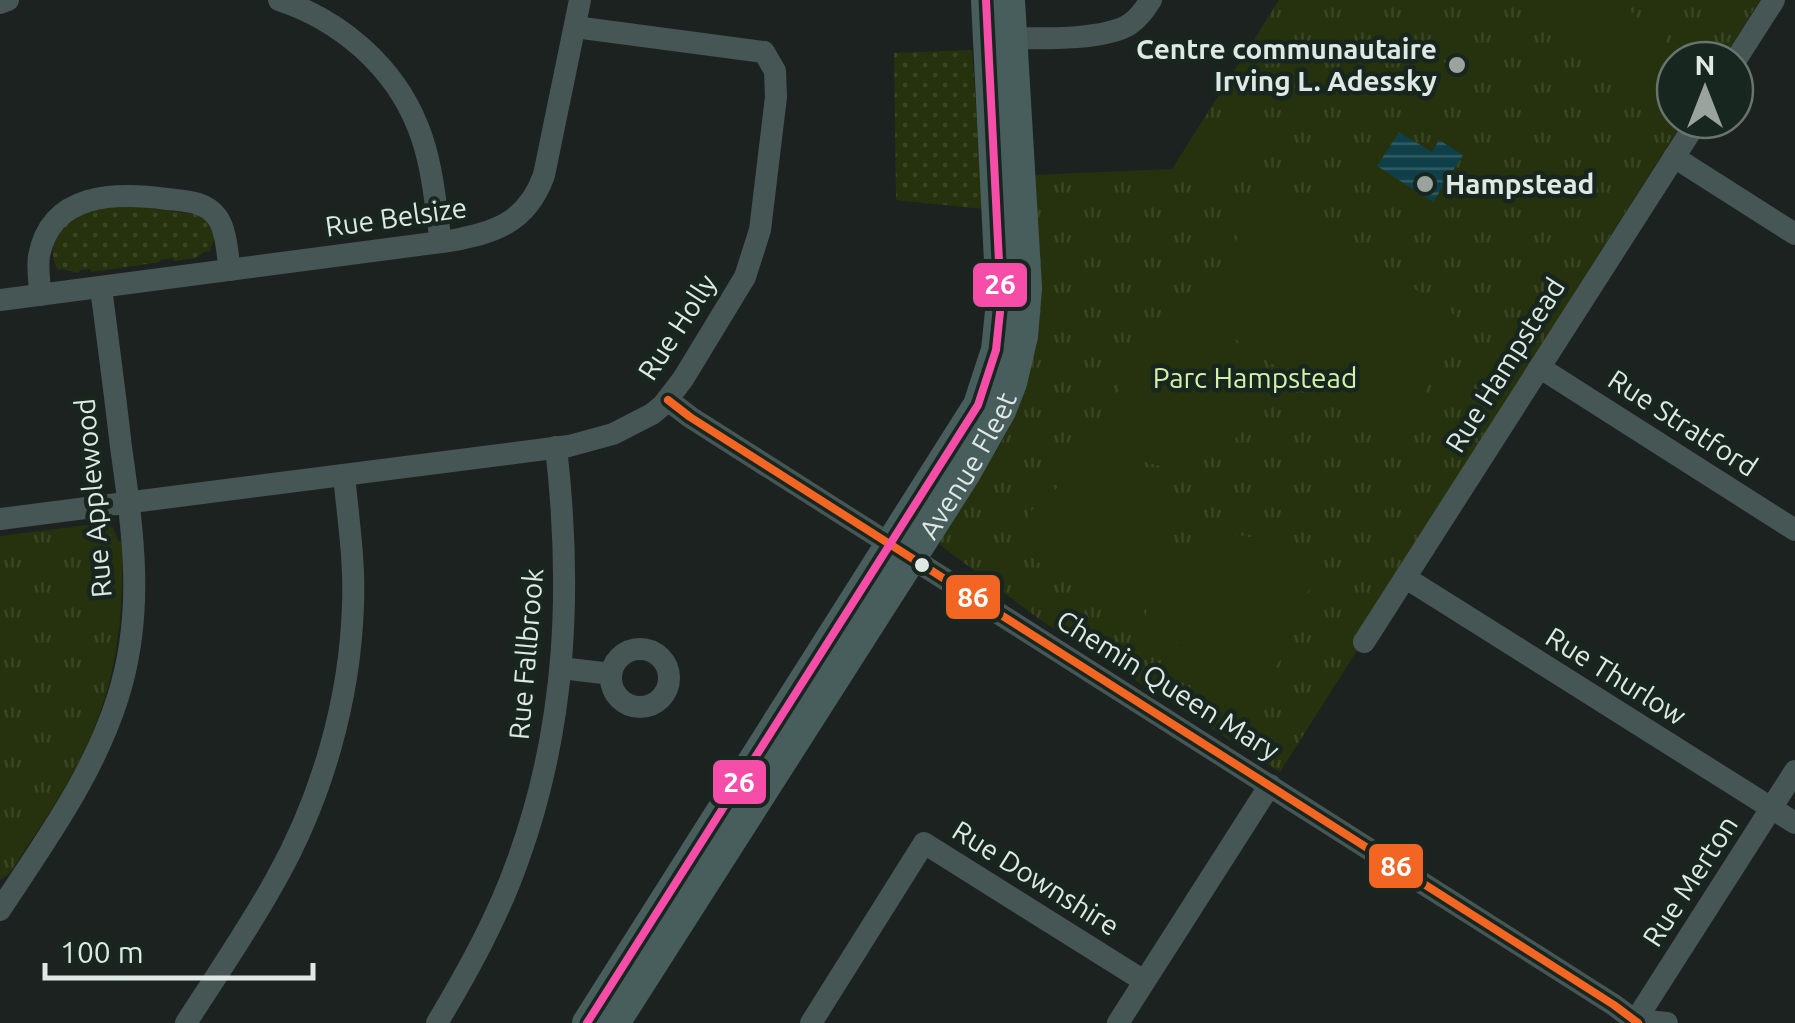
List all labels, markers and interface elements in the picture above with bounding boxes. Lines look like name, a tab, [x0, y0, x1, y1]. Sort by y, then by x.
place label: Centre communautaire Irving L. Adessky	[1136, 33, 1437, 96]
north arrow	[1655, 40, 1755, 140]
text: N	[1695, 49, 1715, 80]
marker: Centre communautaire Irving L. Adessky	[1446, 54, 1468, 76]
place label: Hampstead	[1445, 168, 1594, 199]
marker: Hampstead	[1414, 173, 1436, 195]
street label: Rue Belsize	[323, 191, 469, 242]
line badge: 26	[971, 261, 1029, 309]
street label: Rue Holly	[631, 268, 722, 385]
text: 26	[984, 268, 1016, 299]
street label: Rue Hampstead	[1439, 272, 1570, 457]
park label: Parc Hampstead	[1153, 362, 1357, 393]
street label: Rue Stratford	[1603, 363, 1763, 482]
street label: Avenue Fleet	[912, 388, 1022, 544]
street label: Rue Applewood	[68, 397, 117, 599]
unlabelled marker	[912, 555, 932, 575]
street label: Rue Fallbrook	[503, 567, 548, 741]
line badge: 86	[944, 573, 1002, 621]
text: 86	[957, 581, 989, 612]
street label: Chemin Queen Mary	[1051, 603, 1285, 766]
street label: Rue Thurlow	[1541, 620, 1692, 731]
line badge: 26	[711, 758, 768, 806]
text: 26	[723, 766, 755, 797]
street label: Rue Merton	[1636, 810, 1743, 952]
street label: Rue Downshire	[947, 814, 1125, 941]
line badge: 86	[1367, 842, 1425, 890]
text: 86	[1380, 850, 1412, 881]
scale bar	[45, 918, 312, 980]
text: 100 m	[60, 935, 144, 969]

